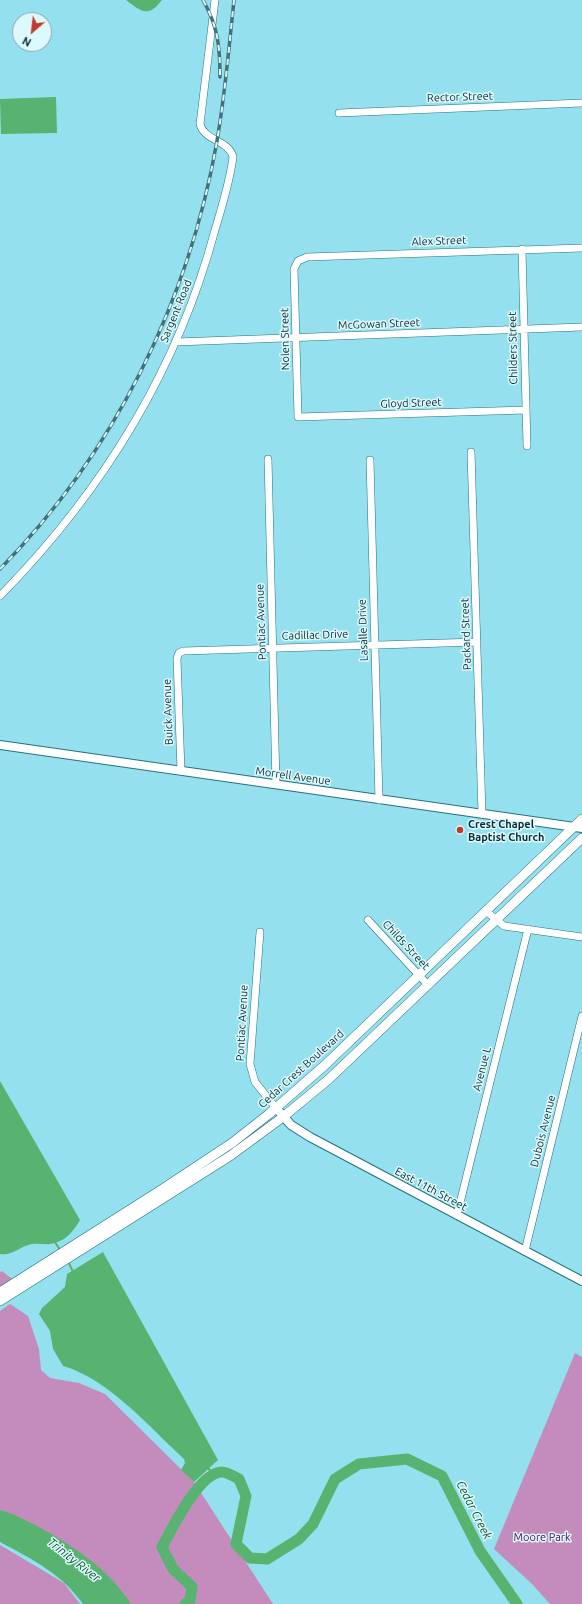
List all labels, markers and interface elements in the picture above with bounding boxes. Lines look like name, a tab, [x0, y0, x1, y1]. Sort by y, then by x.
north arrow	[12, 12, 52, 52]
text: N	[20, 34, 33, 49]
street label: Rector Street	[427, 89, 493, 105]
street label: Alex Street	[411, 233, 467, 249]
street label: Sargent Road	[157, 278, 195, 344]
street label: Nolen Street	[278, 308, 292, 370]
street label: Childers Street	[506, 311, 520, 385]
street label: McGowan Street	[338, 316, 420, 332]
street label: Gloyd Street	[380, 395, 442, 411]
street label: Pontiac Avenue	[253, 584, 269, 660]
street label: Packard Street	[458, 598, 474, 670]
street label: Lasalle Drive	[355, 599, 371, 661]
street label: Cadillac Drive	[281, 627, 349, 643]
street label: Buick Avenue	[160, 679, 176, 745]
street label: Morrell Avenue	[255, 764, 331, 788]
place label: Crest Chapel Baptist Church	[468, 817, 544, 843]
marker: Crest Chapel Baptist Church	[455, 825, 465, 835]
street label: Childs Street	[380, 917, 432, 973]
street label: Pontiac Avenue	[233, 984, 251, 1062]
street label: Cedar Crest Boulevard	[256, 1027, 346, 1111]
street label: Avenue L	[470, 1045, 494, 1093]
street label: Dubois Avenue	[528, 1094, 558, 1168]
street label: East 11th Street	[393, 1164, 469, 1214]
water label: Cedar Creek	[453, 1478, 495, 1542]
park label: Moore Park	[513, 1530, 571, 1544]
water label: Trinity River	[45, 1535, 103, 1585]

